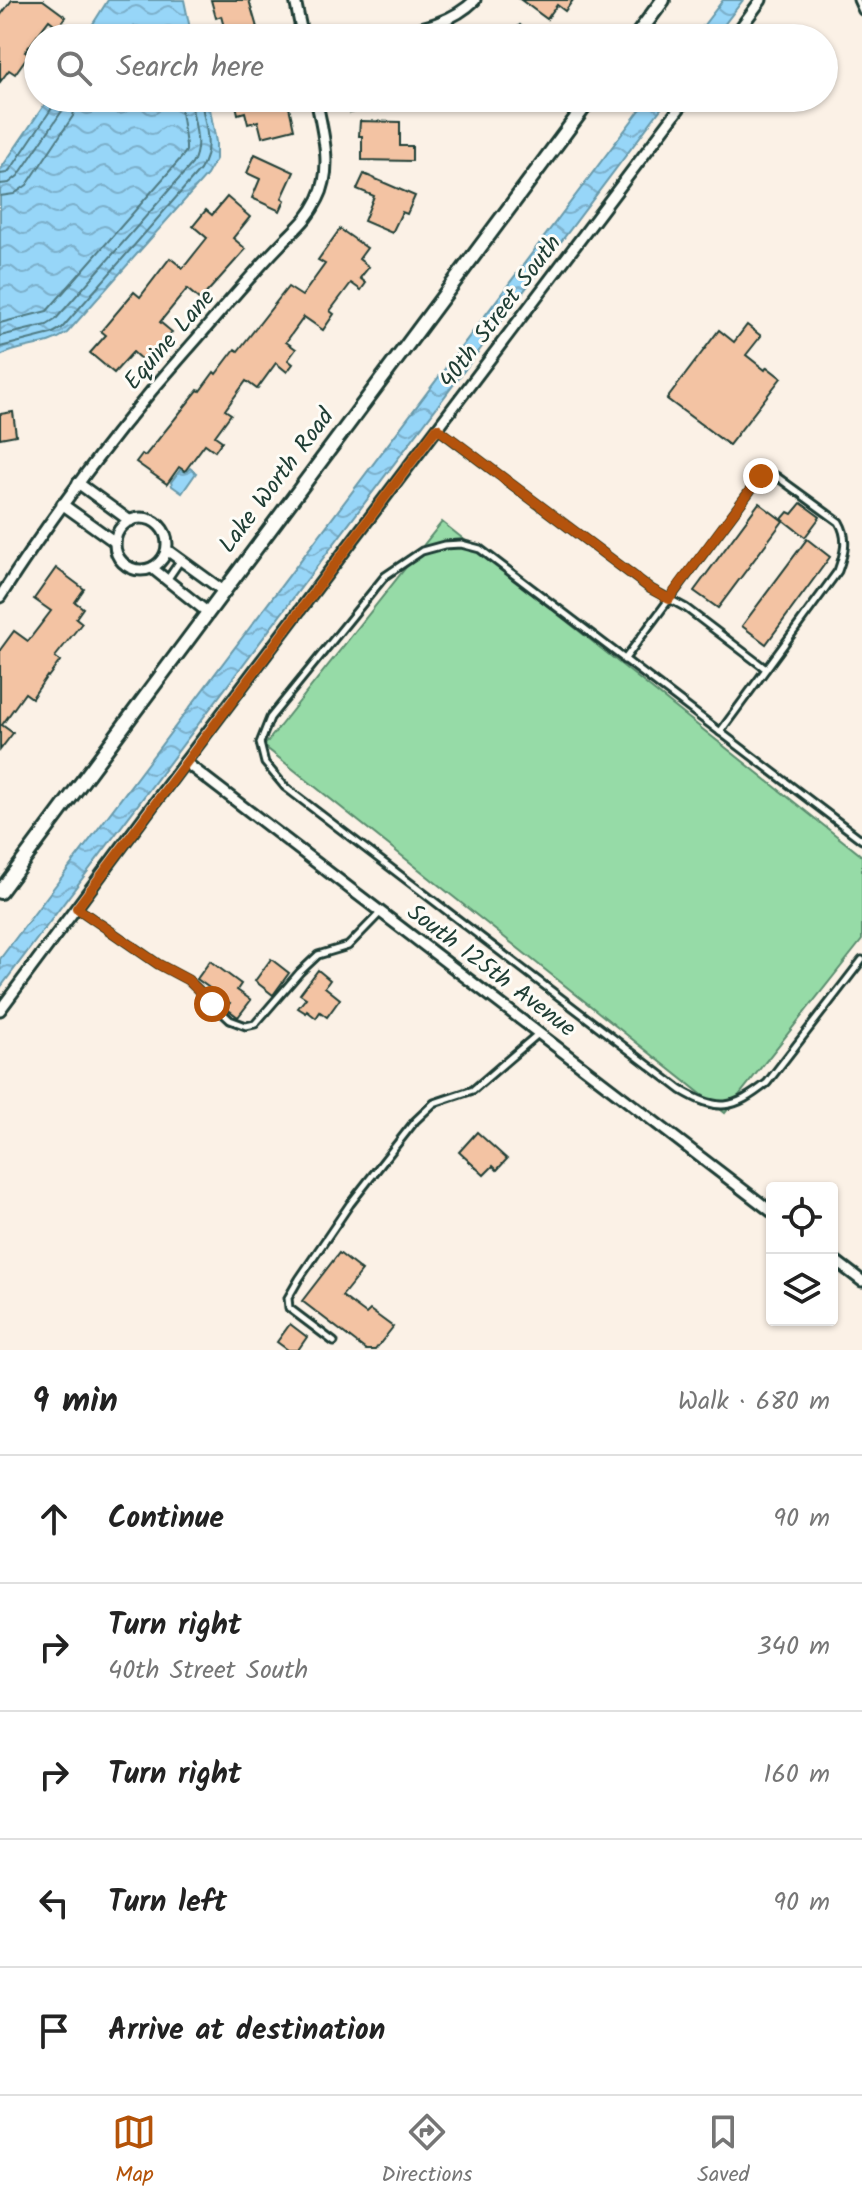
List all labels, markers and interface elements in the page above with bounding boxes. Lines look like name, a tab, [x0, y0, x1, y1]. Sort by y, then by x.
search box	[24, 24, 838, 112]
text: Search here	[116, 44, 264, 92]
icon: search	[52, 46, 96, 90]
street label: 40th Street South	[430, 226, 572, 398]
street label: Equine Lane	[115, 280, 225, 400]
street label: Lake Worth Road	[209, 399, 345, 562]
route end	[743, 458, 779, 494]
street label: South 125th Avenue	[398, 894, 584, 1048]
route start	[194, 986, 230, 1022]
map controls	[766, 1182, 838, 1326]
button: locate	[766, 1182, 838, 1254]
button: layers	[766, 1254, 838, 1326]
text: 9 min	[32, 1375, 118, 1429]
text: Walk · 680 m	[678, 1381, 830, 1423]
text: Continue	[108, 1495, 224, 1543]
icon: ahead	[32, 1497, 76, 1541]
text: 90 m	[773, 1498, 830, 1540]
text: Turn right	[108, 1602, 241, 1650]
icon: right	[32, 1625, 76, 1669]
text: 340 m	[757, 1626, 830, 1668]
text: 40th Street South	[108, 1650, 308, 1692]
text: Turn right	[108, 1751, 241, 1799]
icon: right	[32, 1753, 76, 1797]
text: 160 m	[763, 1754, 830, 1796]
text: Turn left	[108, 1879, 227, 1927]
icon: left	[32, 1881, 76, 1925]
text: 90 m	[773, 1882, 830, 1924]
text: Arrive at destination	[108, 2007, 385, 2055]
icon: arrive	[32, 2009, 76, 2053]
tab: Map	[112, 2110, 156, 2193]
tab: Directions	[381, 2110, 473, 2193]
tab: Saved	[697, 2110, 750, 2193]

